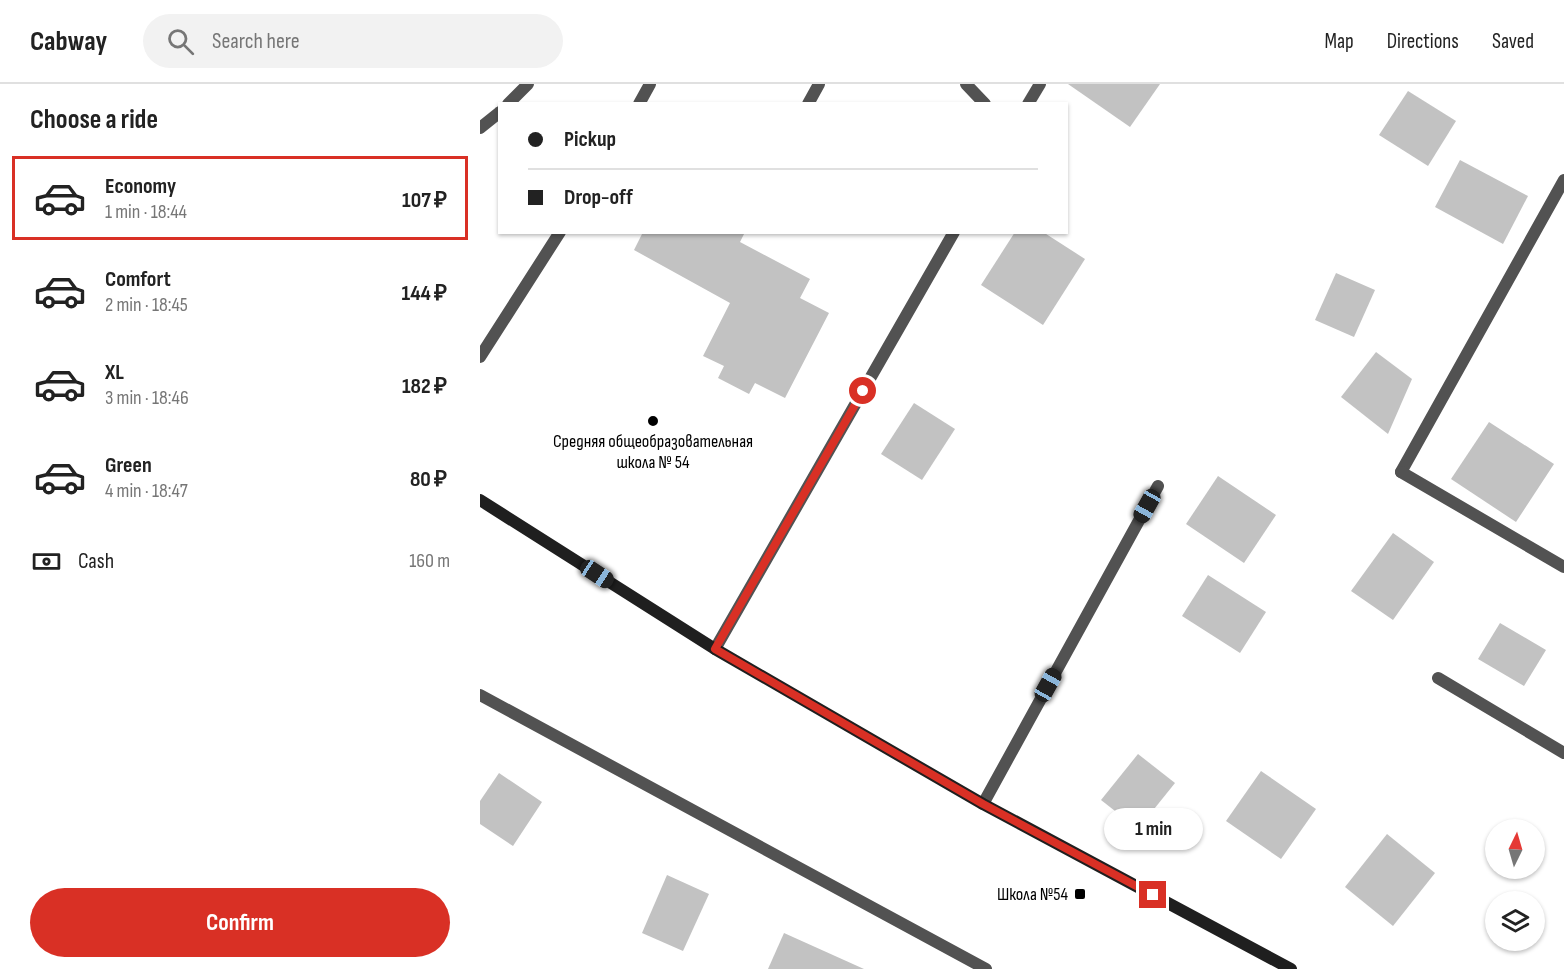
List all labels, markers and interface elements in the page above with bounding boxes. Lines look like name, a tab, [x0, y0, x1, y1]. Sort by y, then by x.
search box	[143, 14, 563, 68]
text: Cabway	[30, 25, 107, 58]
icon: search	[164, 25, 197, 58]
text: Search here	[212, 28, 300, 55]
text: Map	[1324, 29, 1354, 54]
text: Directions	[1387, 29, 1459, 54]
text: Saved	[1492, 29, 1534, 54]
text: Choose a ride	[30, 104, 158, 136]
text: Pickup	[564, 126, 616, 153]
icon: car	[33, 171, 87, 225]
text: Economy	[105, 173, 176, 200]
text: Drop-off	[564, 184, 633, 211]
text: 107 ₽	[402, 187, 447, 214]
text: 1 min · 18:44	[105, 200, 187, 224]
icon: car	[33, 264, 87, 318]
text: Comfort	[105, 266, 171, 293]
text: 144 ₽	[401, 280, 447, 307]
text: 2 min · 18:45	[105, 293, 188, 317]
icon: car	[33, 357, 87, 411]
text: XL	[105, 359, 124, 386]
text: 182 ₽	[402, 373, 447, 400]
route start	[849, 377, 876, 404]
text: 3 min · 18:46	[105, 386, 189, 410]
marker: Средняя общеобразовательная школа № 54	[646, 414, 660, 428]
place label: Средняя общеобразовательная школа № 54	[553, 431, 753, 473]
icon: car	[33, 450, 87, 504]
text: Green	[105, 452, 152, 479]
text: 80 ₽	[410, 466, 447, 493]
text: 4 min · 18:47	[105, 479, 188, 503]
car	[1130, 486, 1164, 526]
icon: cash	[30, 545, 63, 578]
text: Cash	[78, 548, 114, 575]
text: 160 m	[409, 549, 450, 573]
car	[577, 557, 617, 591]
car	[1031, 665, 1065, 705]
callout: 1 min	[1104, 808, 1202, 850]
text: 1 min	[1135, 817, 1172, 841]
north arrow	[1485, 819, 1545, 879]
map controls	[1485, 819, 1545, 951]
route end	[1139, 881, 1166, 908]
place label: Школа №54	[997, 884, 1068, 905]
marker: Школа №54	[1073, 887, 1087, 901]
button: Confirm	[30, 888, 450, 957]
button: layers	[1485, 891, 1545, 951]

